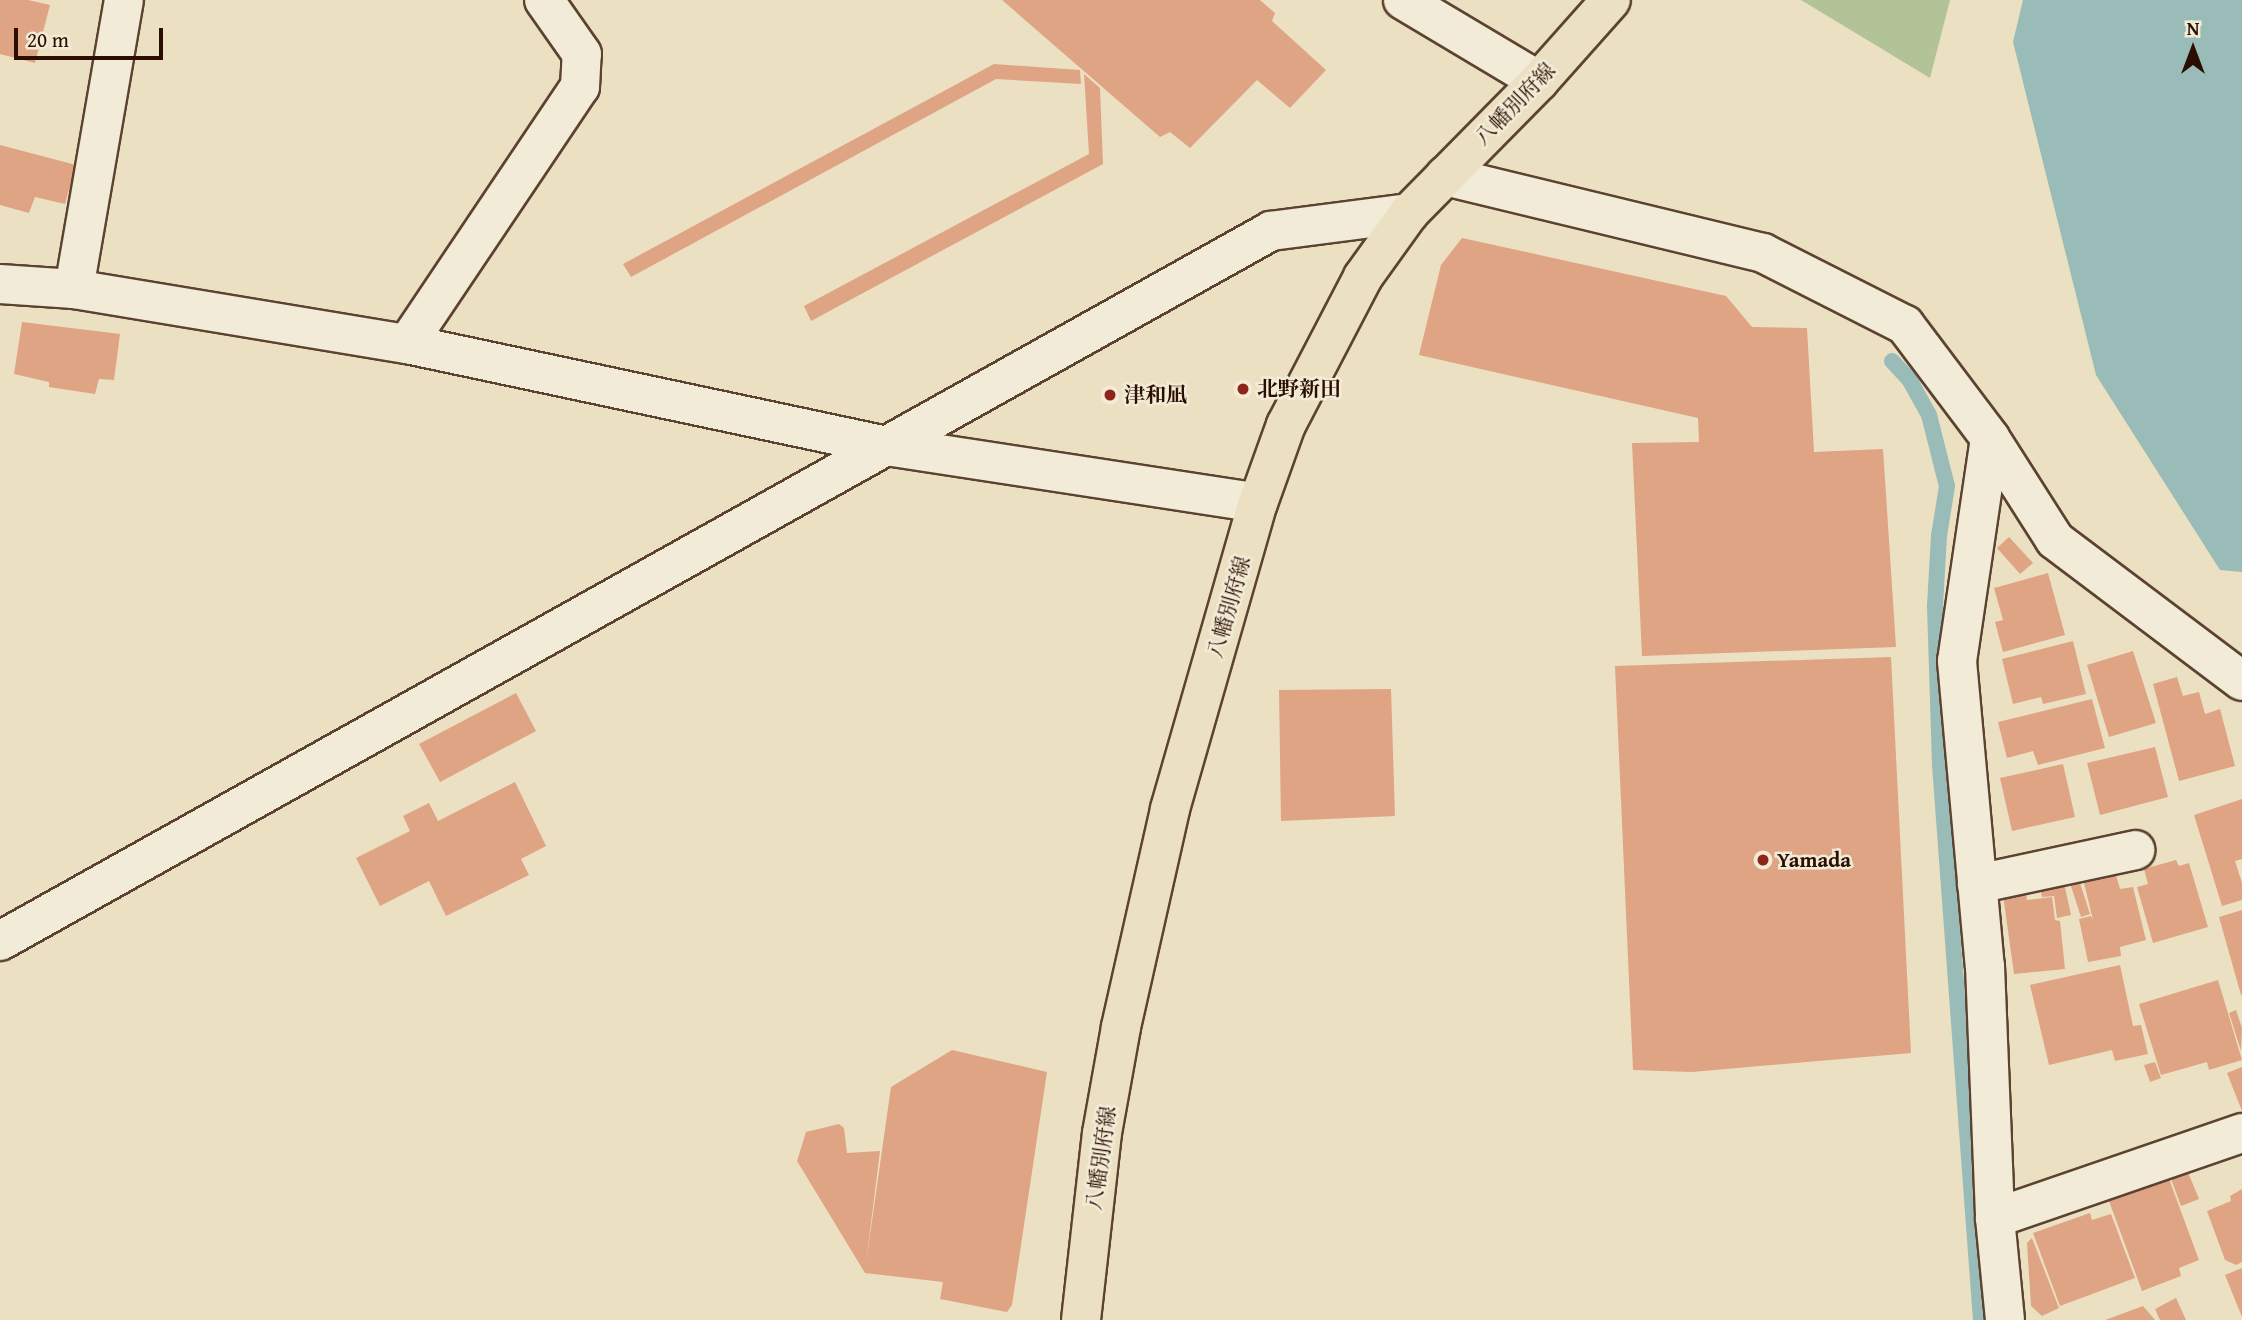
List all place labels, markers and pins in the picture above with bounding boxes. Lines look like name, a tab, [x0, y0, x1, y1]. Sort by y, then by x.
place label: 北野新田	[1257, 376, 1341, 402]
marker: 北野新田	[1235, 381, 1251, 397]
place label: 津和凪	[1124, 382, 1187, 408]
marker: 津和凪	[1102, 387, 1118, 403]
place label: Yamada	[1777, 847, 1851, 873]
marker: Yamada	[1755, 852, 1771, 868]

